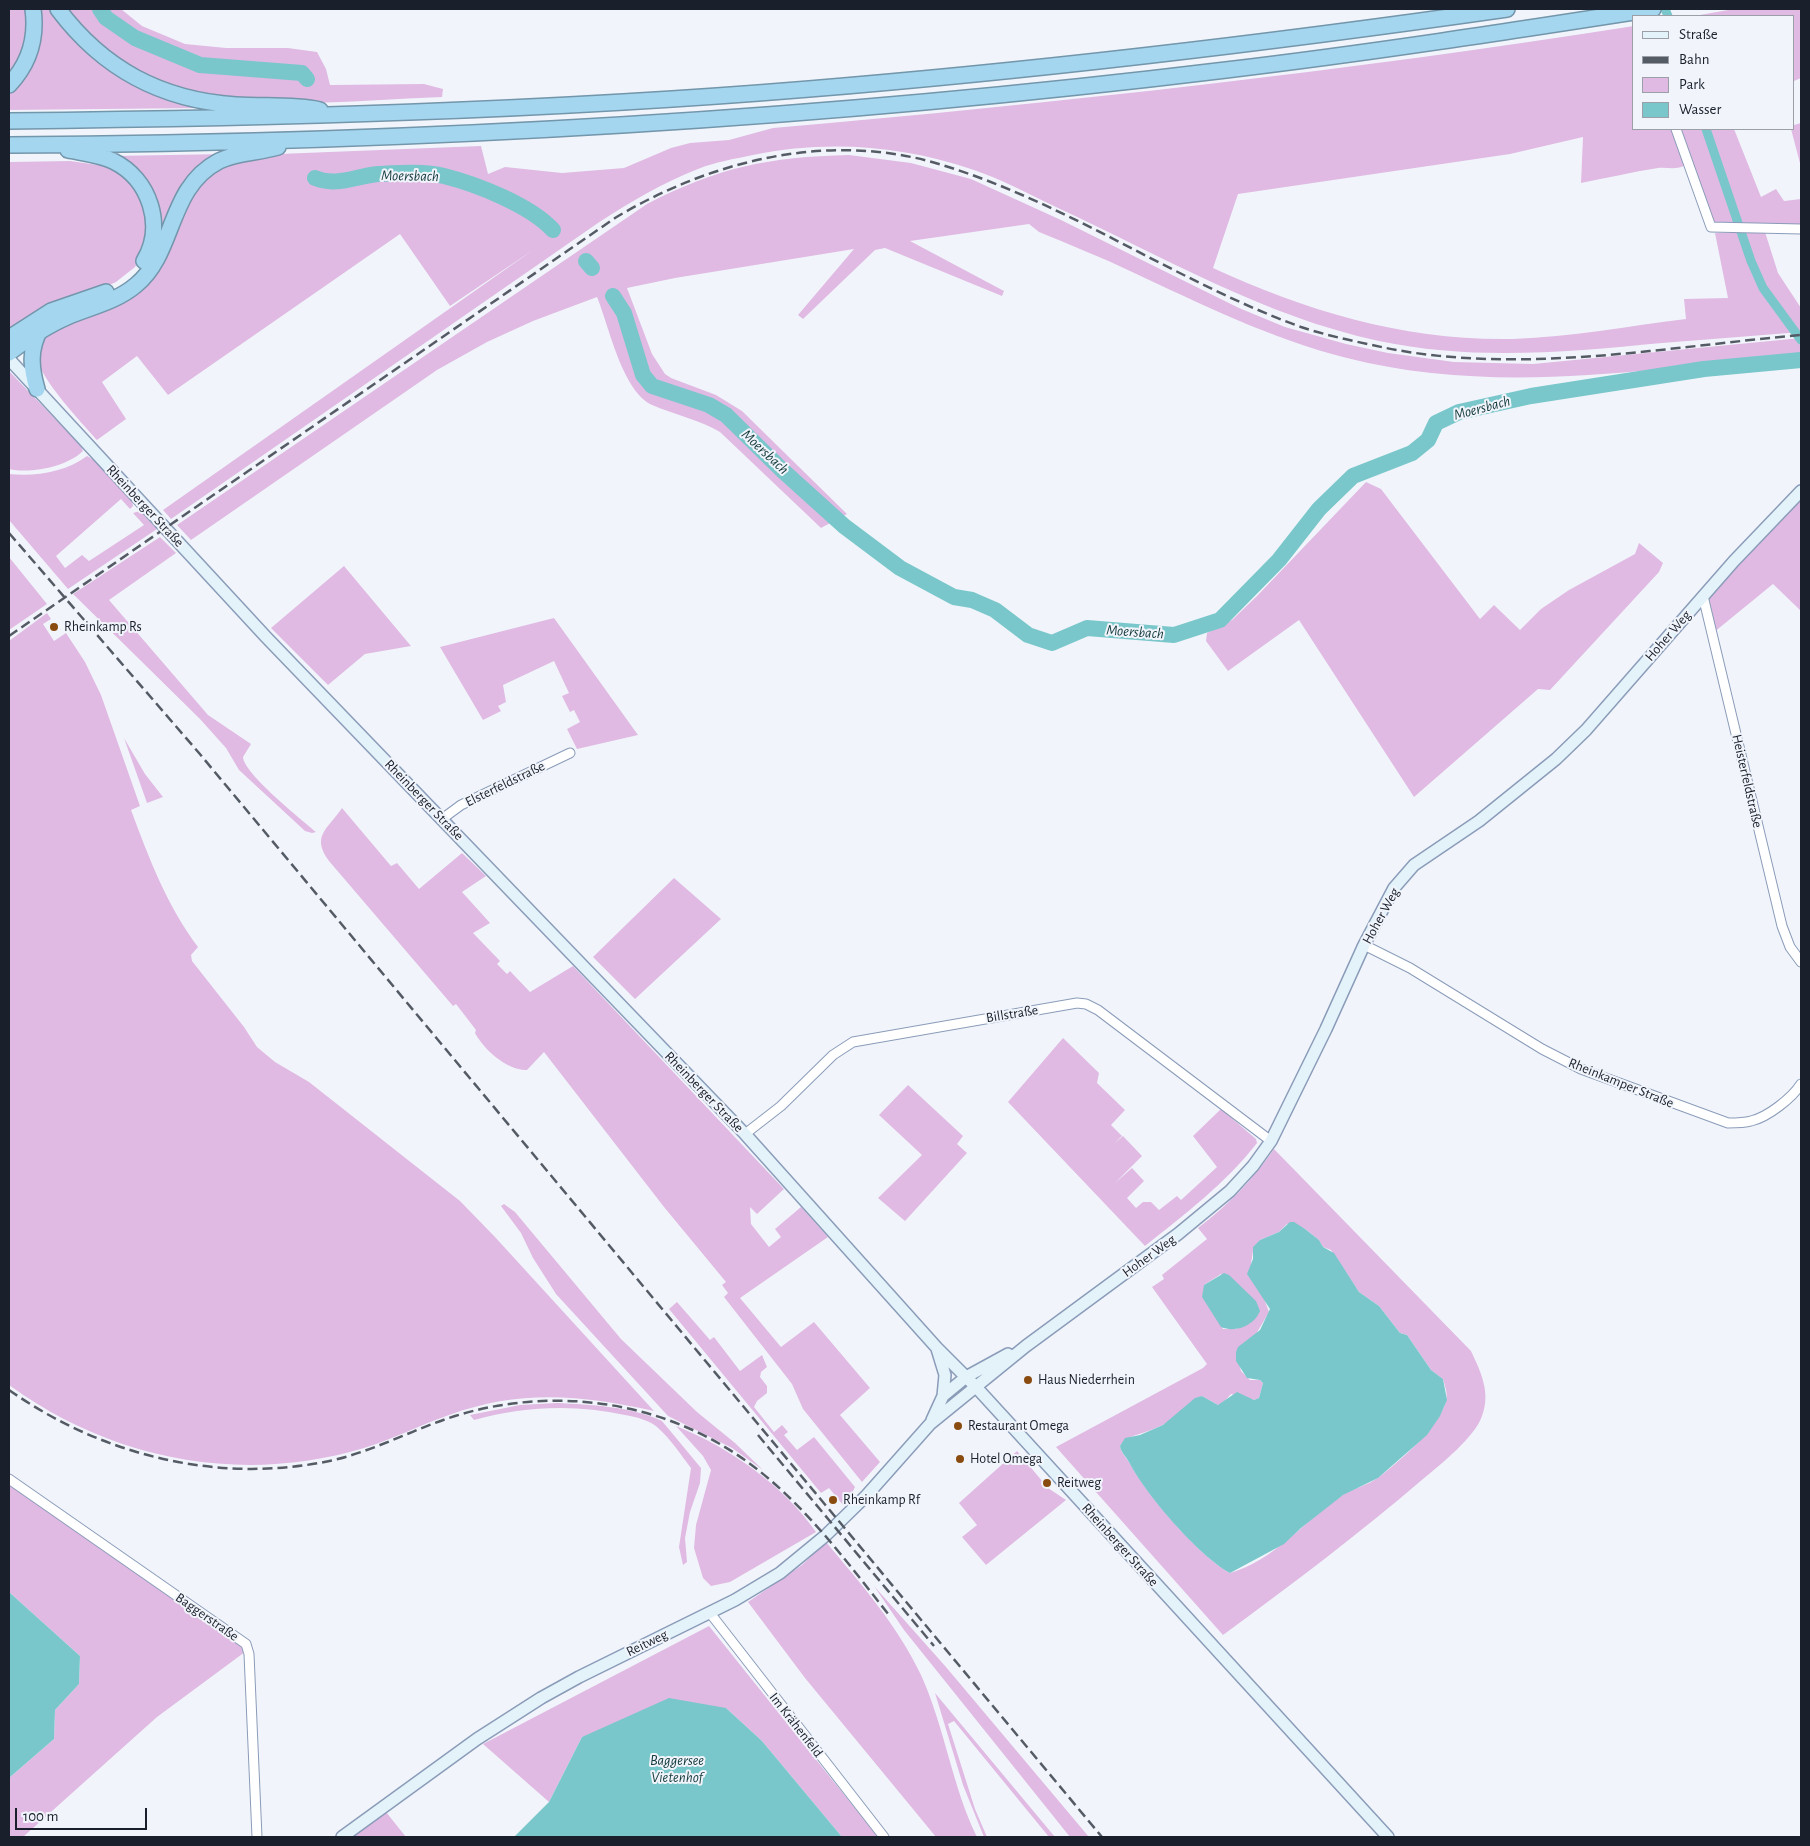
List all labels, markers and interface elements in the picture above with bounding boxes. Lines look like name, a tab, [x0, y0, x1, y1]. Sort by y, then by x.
legend	[1632, 15, 1795, 130]
text: Straße	[1679, 27, 1718, 42]
text: Bahn	[1679, 52, 1709, 67]
text: Park	[1679, 77, 1705, 92]
text: Wasser	[1679, 102, 1721, 117]
water label: Moersbach	[381, 166, 439, 186]
water label: Moersbach	[1452, 392, 1512, 424]
water label: Moersbach	[738, 426, 792, 478]
street label: Rheinberger Straße	[103, 461, 187, 551]
street label: Hoher Weg	[1641, 607, 1695, 665]
place label: Rheinkamp Rs	[64, 619, 142, 635]
marker: Rheinkamp Rs	[48, 621, 60, 633]
water label: Moersbach	[1106, 621, 1164, 643]
street label: Heisterfeldstraße	[1728, 733, 1766, 829]
street label: Rheinberger Straße	[381, 756, 467, 844]
street label: Elsterfeldstraße	[462, 757, 548, 811]
street label: Hoher Weg	[1359, 885, 1403, 947]
street label: Billstraße	[985, 1002, 1039, 1026]
street label: Rheinberger Straße	[661, 1048, 747, 1136]
street label: Rheinkamper Straße	[1566, 1054, 1676, 1112]
street label: Hoher Weg	[1119, 1231, 1179, 1281]
place label: Haus Niederrhein	[1038, 1372, 1135, 1388]
marker: Haus Niederrhein	[1022, 1374, 1034, 1386]
place label: Restaurant Omega	[968, 1418, 1069, 1434]
marker: Restaurant Omega	[952, 1420, 964, 1432]
place label: Hotel Omega	[970, 1451, 1042, 1467]
marker: Hotel Omega	[954, 1453, 966, 1465]
place label: Reitweg	[1057, 1475, 1101, 1491]
marker: Reitweg	[1041, 1477, 1053, 1489]
place label: Rheinkamp Rf	[843, 1492, 920, 1508]
marker: Rheinkamp Rf	[827, 1494, 839, 1506]
street label: Rheinberger Straße	[1078, 1500, 1162, 1590]
street label: Baggerstraße	[172, 1589, 242, 1645]
street label: Reitweg	[624, 1626, 670, 1660]
street label: Im Krähenfeld	[766, 1689, 826, 1761]
water label: Baggersee Vietenhof	[650, 1751, 704, 1786]
scale bar	[18, 1798, 150, 1830]
text: 100 m	[23, 1809, 58, 1824]

